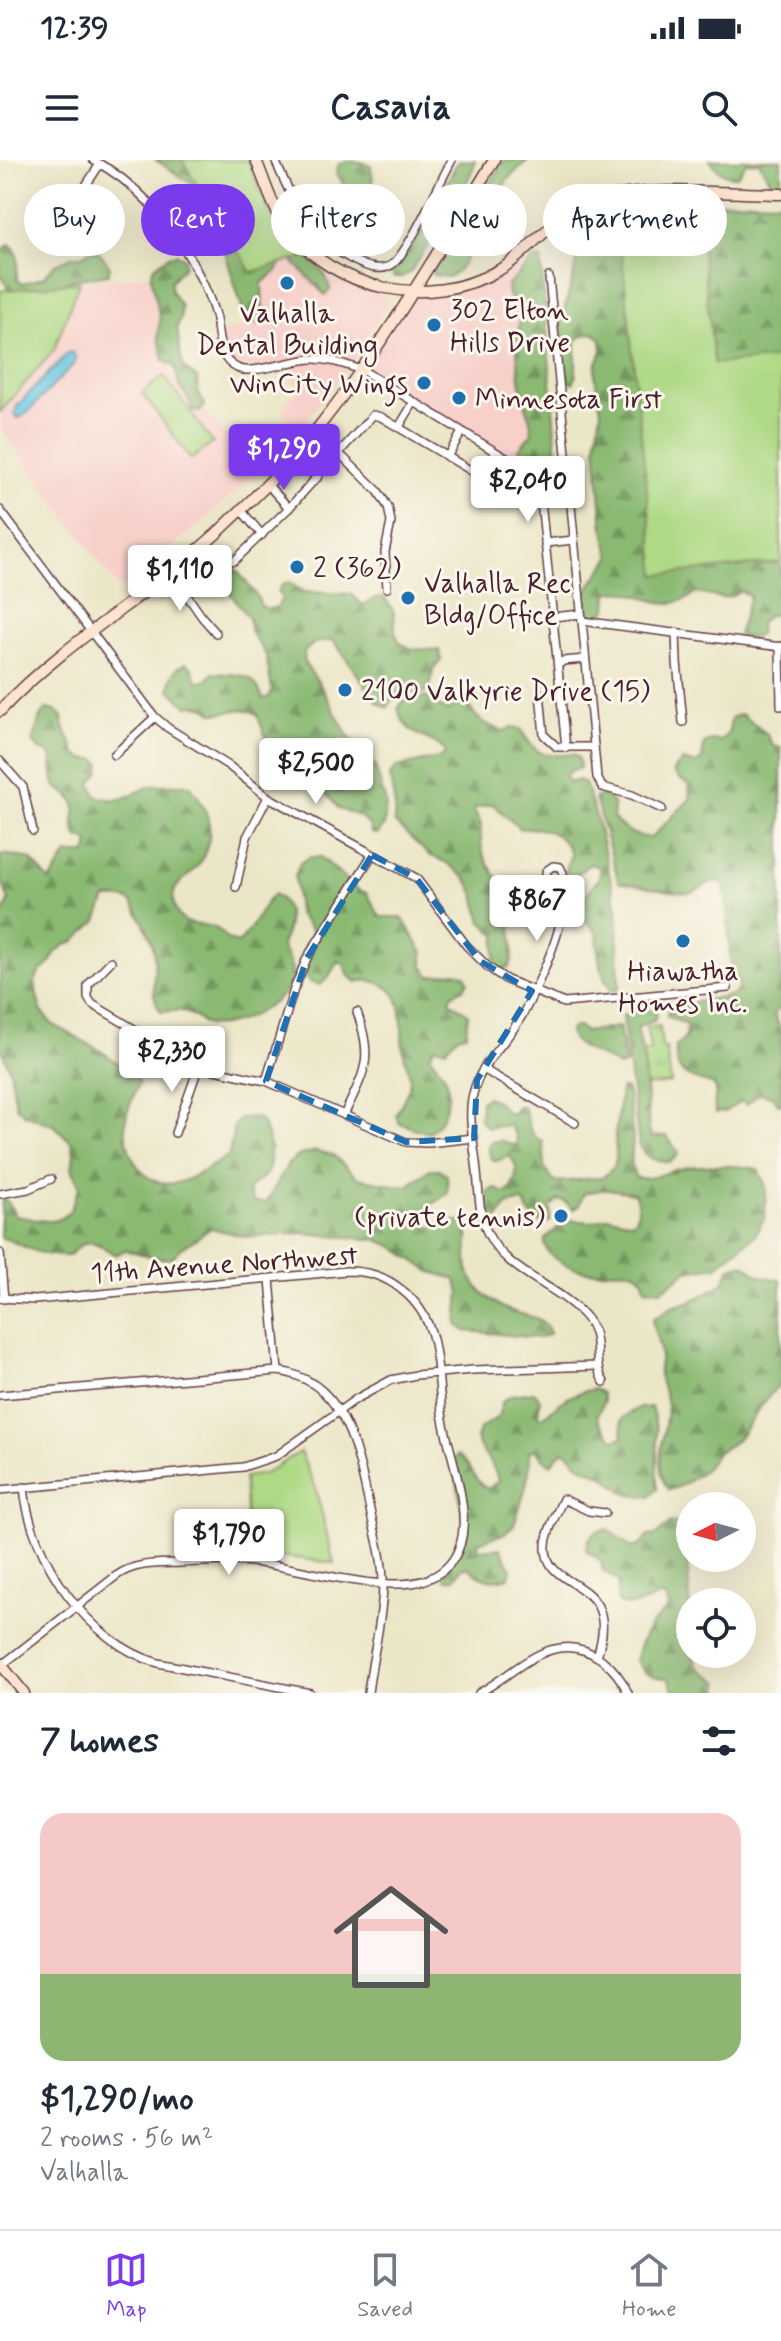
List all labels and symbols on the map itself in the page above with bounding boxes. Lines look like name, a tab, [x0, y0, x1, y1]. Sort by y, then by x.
marker: Valhalla Dental Building	[278, 274, 296, 292]
place label: 302 Elton Hills Drive	[450, 293, 570, 362]
place label: Valhalla Dental Building	[196, 296, 378, 367]
marker: 302 Elton Hills Drive	[425, 316, 443, 334]
place label: WinCity Wings	[230, 367, 408, 407]
marker: WinCity Wings	[415, 374, 433, 392]
place label: Minnesota First	[475, 382, 663, 419]
marker: Minnesota First	[450, 389, 468, 407]
pin: $1,290	[219, 424, 349, 492]
pin: $2,040	[463, 456, 593, 524]
pin: $1,110	[115, 545, 245, 613]
place label: 2 (362)	[313, 551, 401, 588]
marker: 2 (362)	[288, 558, 306, 576]
place label: Valhalla Rec Bldg/Office	[424, 566, 571, 635]
marker: Valhalla Rec Bldg/Office	[399, 589, 417, 607]
place label: 2100 Valkyrie Drive (15)	[361, 674, 650, 711]
marker: 2100 Valkyrie Drive (15)	[336, 681, 354, 699]
pin: $2,500	[251, 738, 381, 806]
pin: $867	[490, 875, 584, 943]
marker: Hiawatha Homes Inc.	[674, 932, 692, 950]
place label: Hiawatha Homes Inc.	[618, 954, 748, 1023]
pin: $2,330	[107, 1026, 237, 1094]
place label: (private tennis)	[354, 1200, 545, 1237]
marker: (private tennis)	[552, 1207, 570, 1225]
street label: 11th Avenue Northwest	[89, 1238, 360, 1293]
north arrow	[676, 1492, 756, 1572]
pin: $1,790	[164, 1509, 294, 1577]

